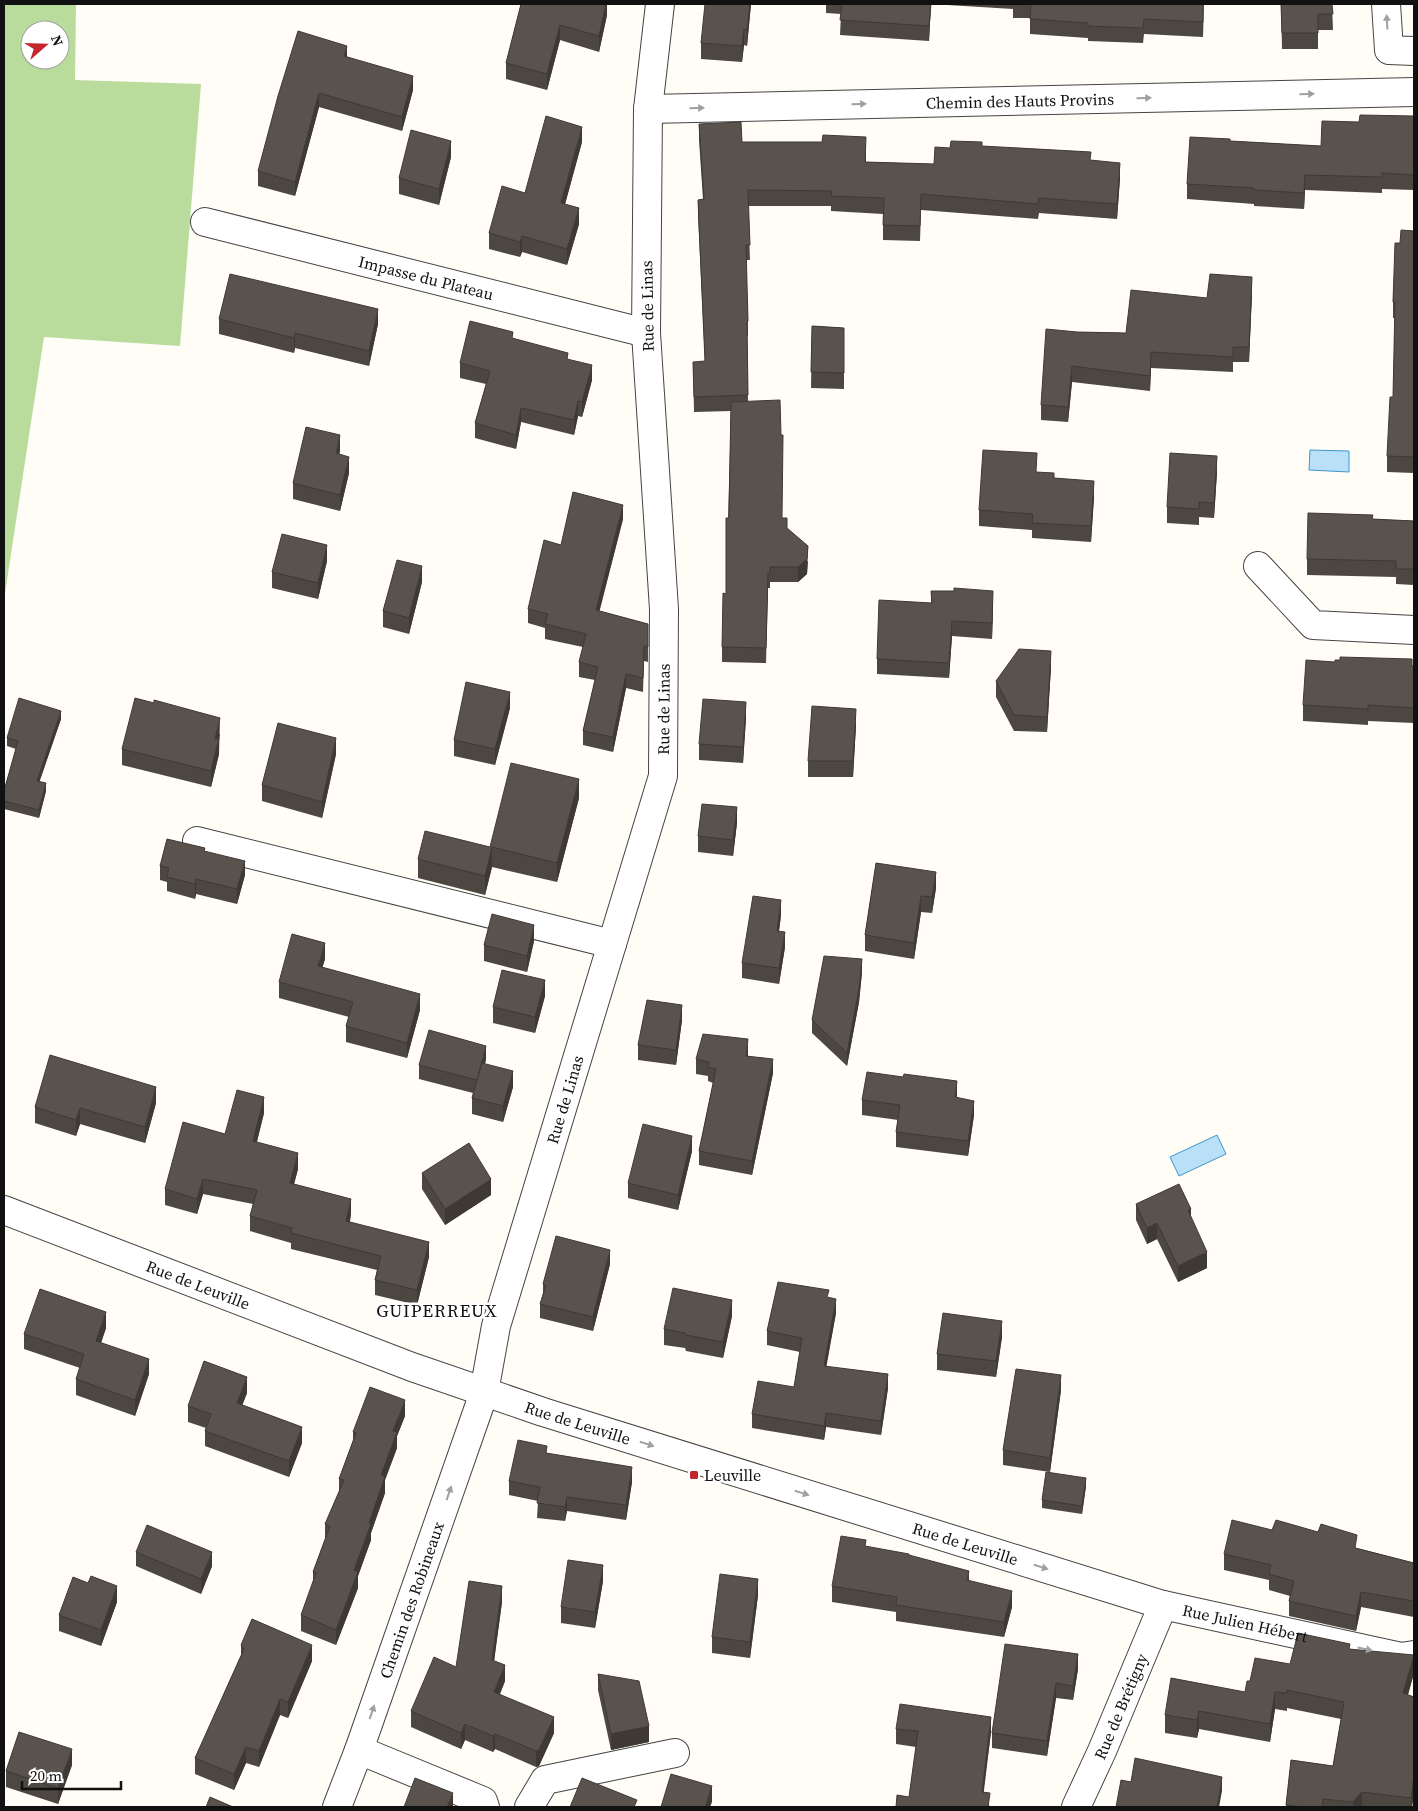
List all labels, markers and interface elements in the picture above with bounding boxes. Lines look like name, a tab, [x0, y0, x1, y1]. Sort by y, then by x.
one-way arrow	[1383, 14, 1391, 30]
north arrow	[20, 20, 70, 70]
text: N	[46, 32, 68, 49]
street label: Chemin des Hauts Provins	[926, 88, 1114, 114]
one-way arrow	[1299, 90, 1315, 98]
one-way arrow	[1137, 94, 1153, 102]
one-way arrow	[852, 100, 868, 108]
one-way arrow	[689, 104, 705, 112]
street label: Impasse du Plateau	[356, 250, 496, 305]
street label: Rue de Linas	[635, 260, 659, 352]
street label: Rue de Linas	[652, 663, 675, 755]
street label: Rue de Linas	[541, 1053, 589, 1147]
street label: Rue de Leuville	[143, 1255, 253, 1315]
district label: GUIPERREUX	[376, 1298, 498, 1323]
street label: Rue de Leuville	[522, 1396, 633, 1450]
one-way arrow	[640, 1441, 655, 1449]
place label: Leuville	[704, 1464, 761, 1486]
marker: Leuville	[688, 1469, 700, 1481]
one-way arrow	[445, 1485, 453, 1500]
one-way arrow	[795, 1489, 810, 1497]
street label: Rue de Leuville	[910, 1517, 1021, 1570]
street label: Chemin des Robineaux	[374, 1518, 449, 1682]
one-way arrow	[1034, 1563, 1049, 1571]
street label: Rue Julien Hébert	[1180, 1599, 1310, 1647]
one-way arrow	[1357, 1645, 1373, 1653]
street label: Rue de Brétigny	[1089, 1649, 1153, 1763]
one-way arrow	[369, 1705, 376, 1720]
scale bar	[22, 1758, 121, 1790]
text: 20 m	[30, 1765, 62, 1786]

